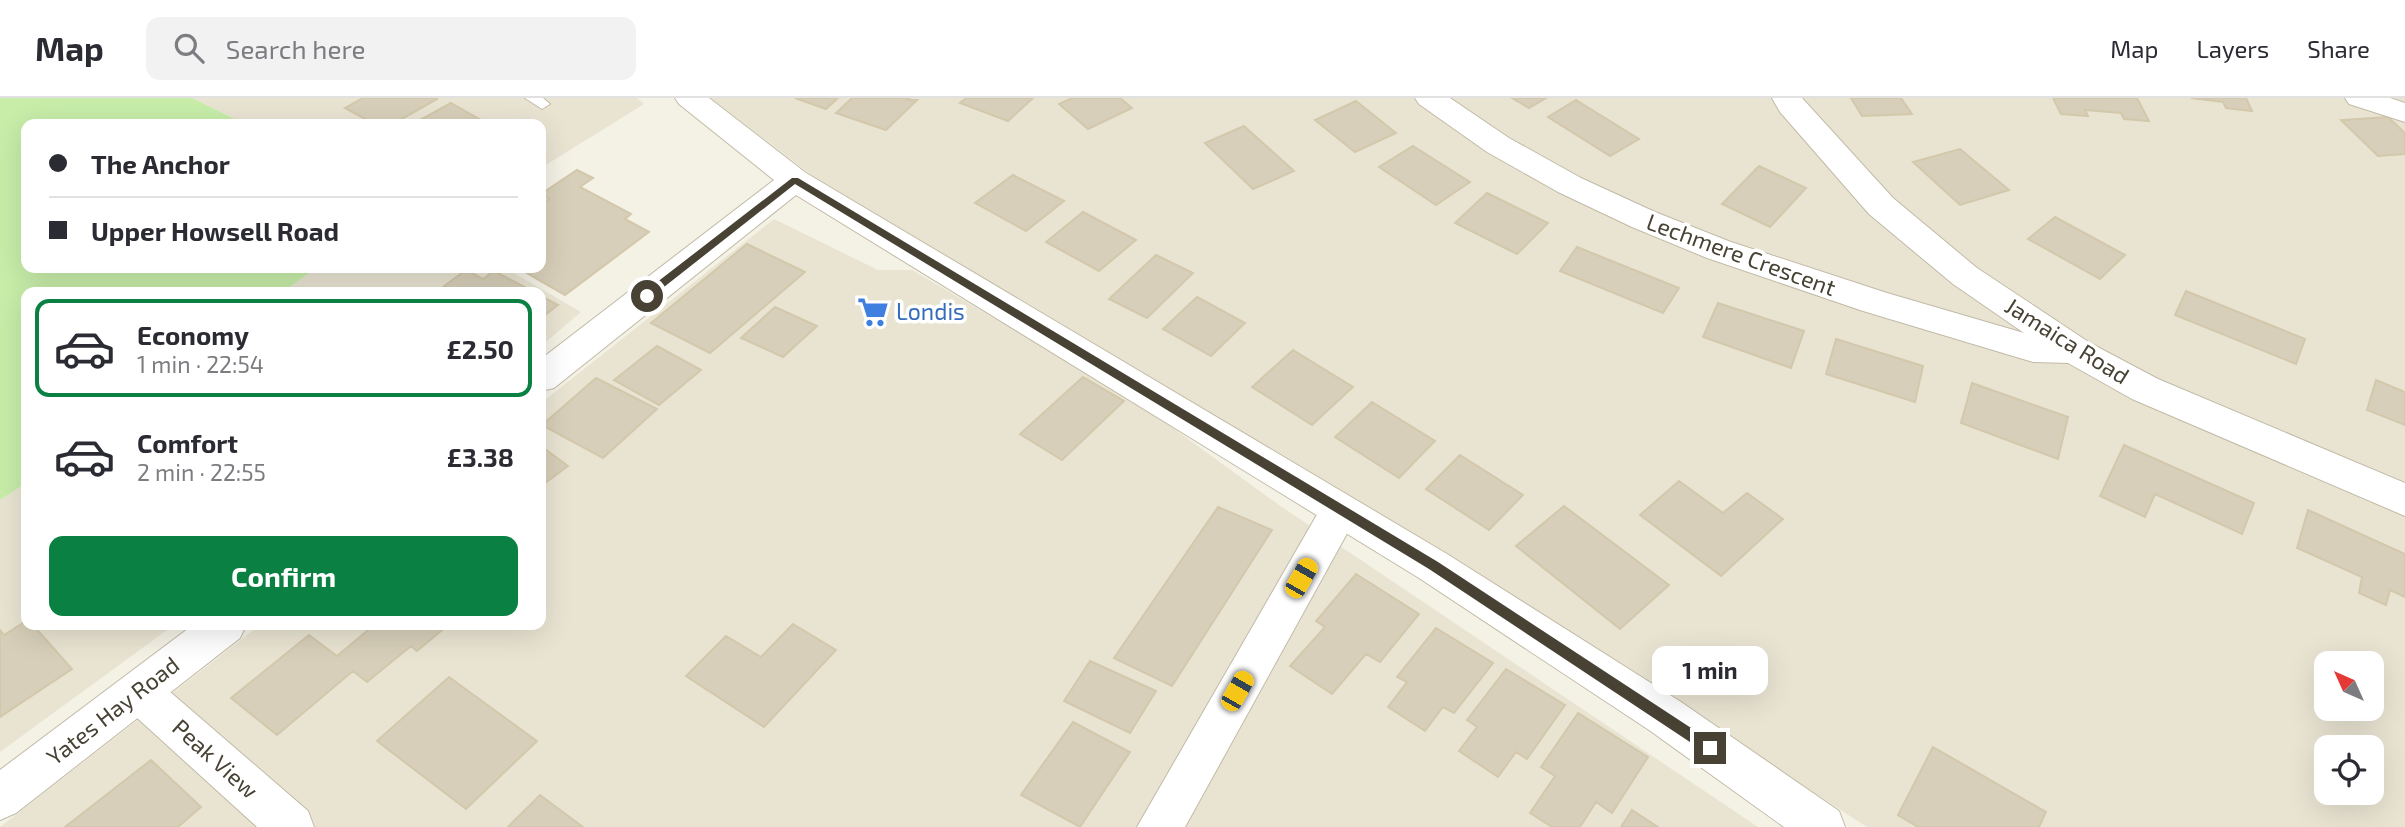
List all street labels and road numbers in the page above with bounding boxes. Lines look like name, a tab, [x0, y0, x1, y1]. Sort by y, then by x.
street label: Lechmere Crescent	[1643, 207, 1840, 301]
street label: Jamaica Road	[2000, 291, 2135, 389]
street label: Yates Hay Road	[41, 650, 184, 771]
street label: Peak View	[167, 713, 264, 804]

